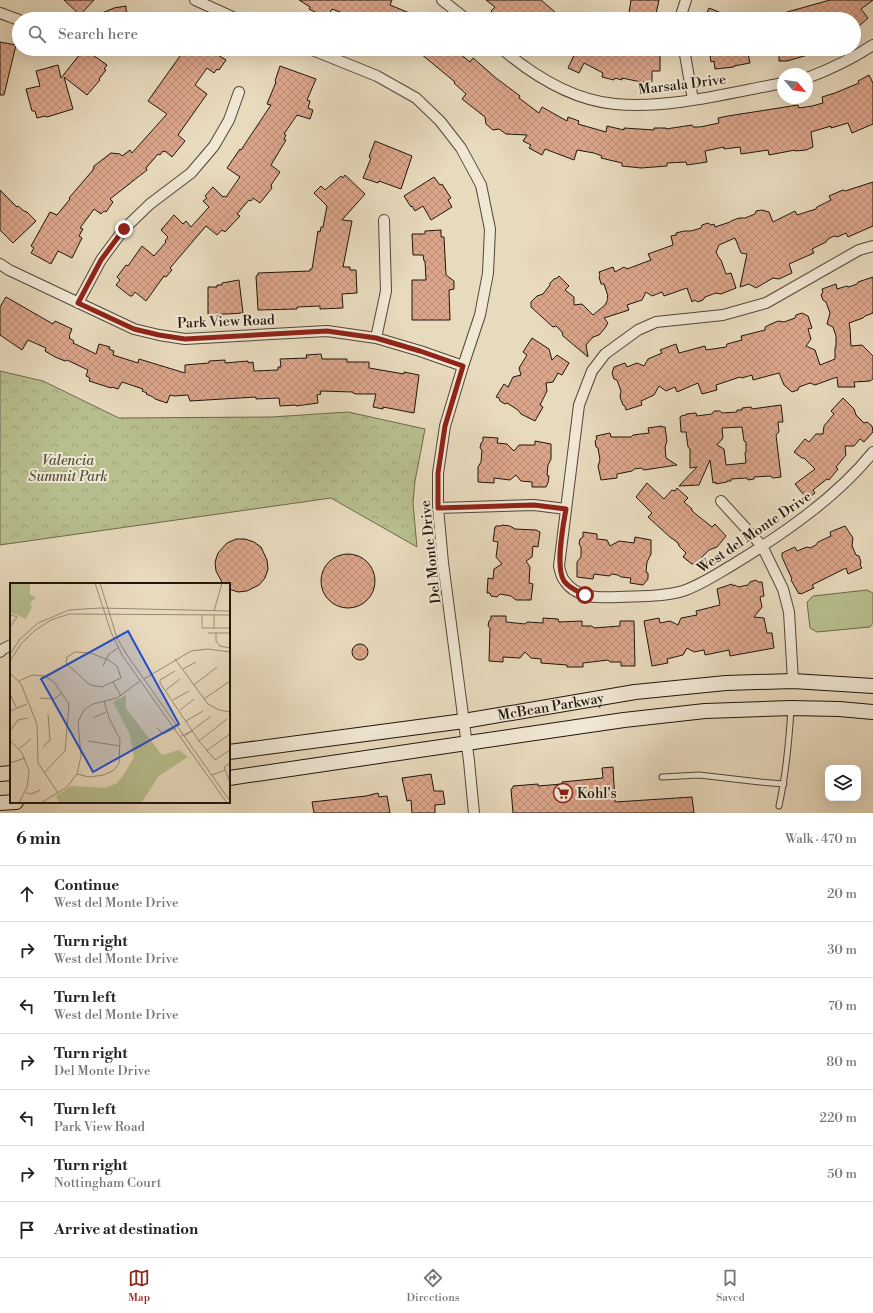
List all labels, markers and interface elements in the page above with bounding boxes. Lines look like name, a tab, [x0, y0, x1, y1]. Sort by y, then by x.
search box	[12, 12, 861, 56]
icon: search	[26, 23, 48, 45]
text: Search here	[58, 25, 138, 44]
north arrow	[777, 68, 813, 104]
street label: Marsala Drive	[637, 71, 727, 99]
route end	[115, 220, 133, 238]
street label: Park View Road	[177, 311, 275, 333]
park label: Valencia Summit Park	[28, 452, 108, 486]
street label: West del Monte Drive	[693, 488, 815, 578]
street label: Del Monte Drive	[417, 499, 445, 605]
inset map	[10, 583, 230, 803]
route start	[576, 586, 594, 604]
street label: McBean Parkway	[496, 689, 606, 725]
map controls	[825, 765, 861, 801]
button: layers	[825, 765, 861, 801]
supermarket icon: Kohl's	[552, 782, 574, 804]
place label: Kohl's	[577, 785, 617, 803]
text: 6 min	[16, 828, 61, 850]
text: Walk · 470 m	[785, 831, 857, 847]
text: Continue	[54, 876, 119, 895]
icon: ahead	[16, 883, 38, 905]
text: 20 m	[827, 886, 857, 902]
text: West del Monte Drive	[54, 895, 178, 911]
text: Turn right	[54, 932, 128, 951]
icon: right	[16, 939, 38, 961]
text: 30 m	[827, 942, 857, 958]
text: West del Monte Drive	[54, 951, 178, 967]
text: Turn left	[54, 988, 116, 1007]
icon: left	[16, 995, 38, 1017]
text: 70 m	[828, 998, 857, 1014]
text: West del Monte Drive	[54, 1007, 178, 1023]
text: Turn right	[54, 1044, 128, 1063]
icon: right	[16, 1051, 38, 1073]
text: 80 m	[826, 1054, 857, 1070]
text: Del Monte Drive	[54, 1063, 151, 1079]
text: Turn left	[54, 1100, 116, 1119]
icon: left	[16, 1107, 38, 1129]
text: 220 m	[819, 1110, 857, 1126]
text: Park View Road	[54, 1119, 145, 1135]
text: Turn right	[54, 1156, 128, 1175]
icon: right	[16, 1163, 38, 1185]
text: 50 m	[827, 1166, 857, 1182]
text: Nottingham Court	[54, 1175, 161, 1191]
icon: arrive	[16, 1219, 38, 1241]
text: Arrive at destination	[54, 1220, 198, 1239]
tab: Map	[128, 1267, 150, 1305]
tab: Directions	[407, 1267, 460, 1305]
tab: Saved	[716, 1267, 745, 1305]

